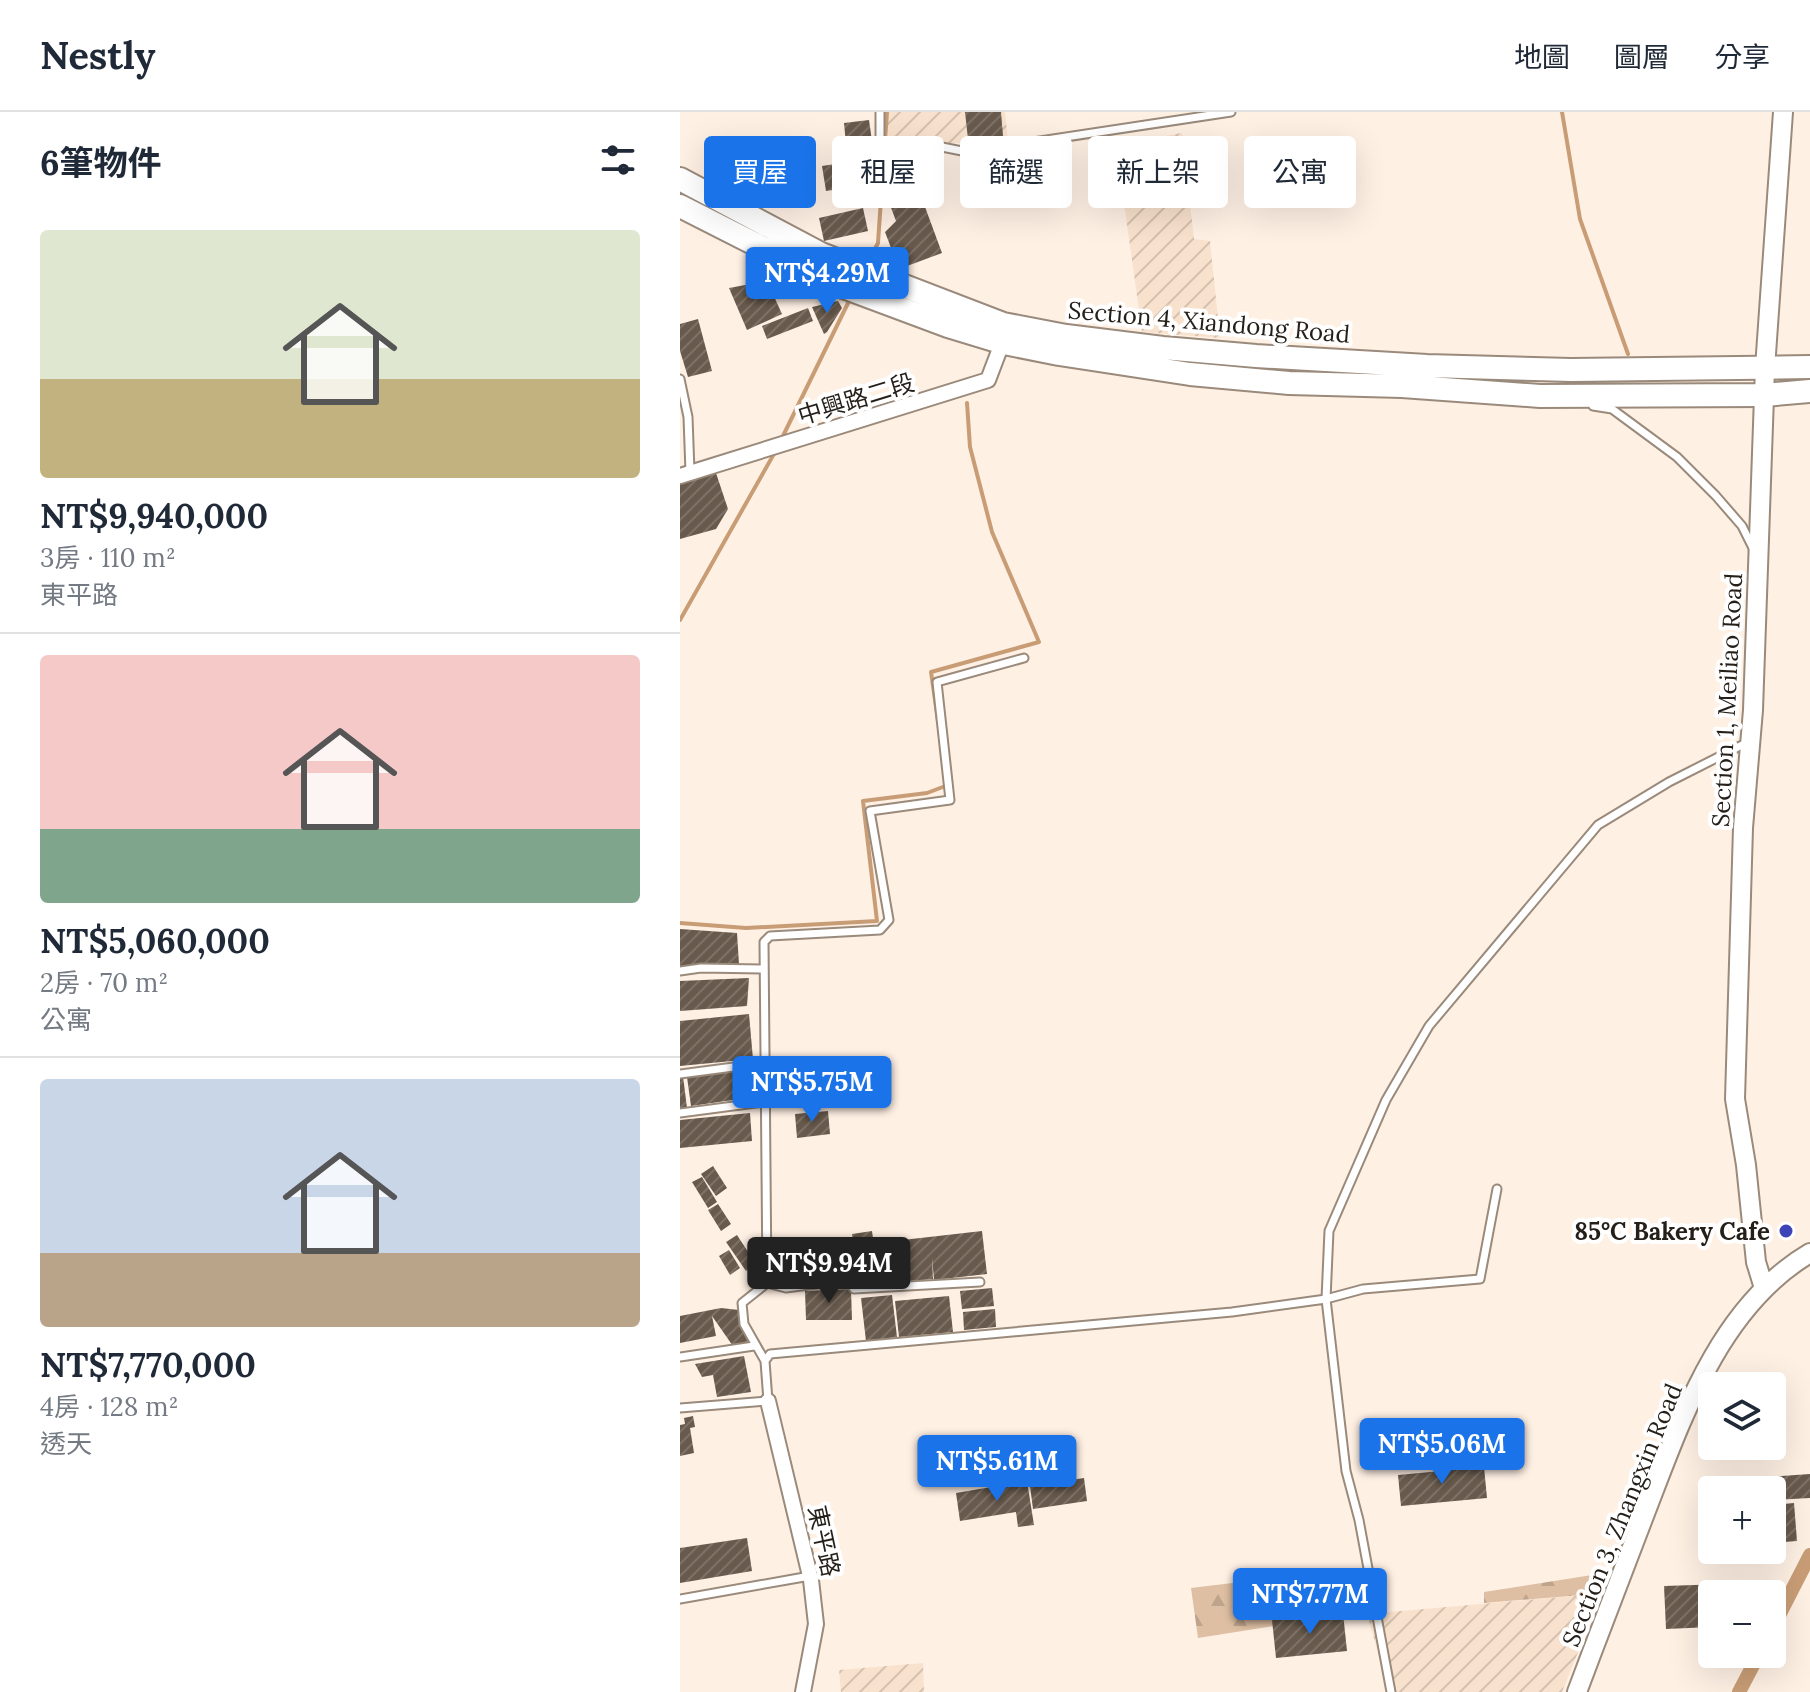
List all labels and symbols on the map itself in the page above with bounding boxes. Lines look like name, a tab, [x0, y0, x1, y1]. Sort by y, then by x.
pin: NT$4.29M	[744, 247, 910, 315]
street label: Section 4, Xiandong Road	[1067, 294, 1351, 350]
street label: 中興路二段	[794, 367, 918, 431]
street label: Section 1, Meiliao Road	[1705, 572, 1749, 828]
pin: NT$5.75M	[729, 1056, 895, 1124]
place label: 85°C Bakery Cafe	[1574, 1216, 1770, 1247]
marker: 85°C Bakery Cafe	[1777, 1222, 1795, 1240]
pin: NT$9.94M	[746, 1237, 912, 1305]
street label: Section 3, Zhangxin Road	[1555, 1379, 1689, 1651]
pin: NT$5.06M	[1359, 1418, 1525, 1486]
pin: NT$5.61M	[914, 1435, 1080, 1503]
street label: 東平路	[801, 1503, 847, 1579]
pin: NT$7.77M	[1227, 1568, 1393, 1636]

